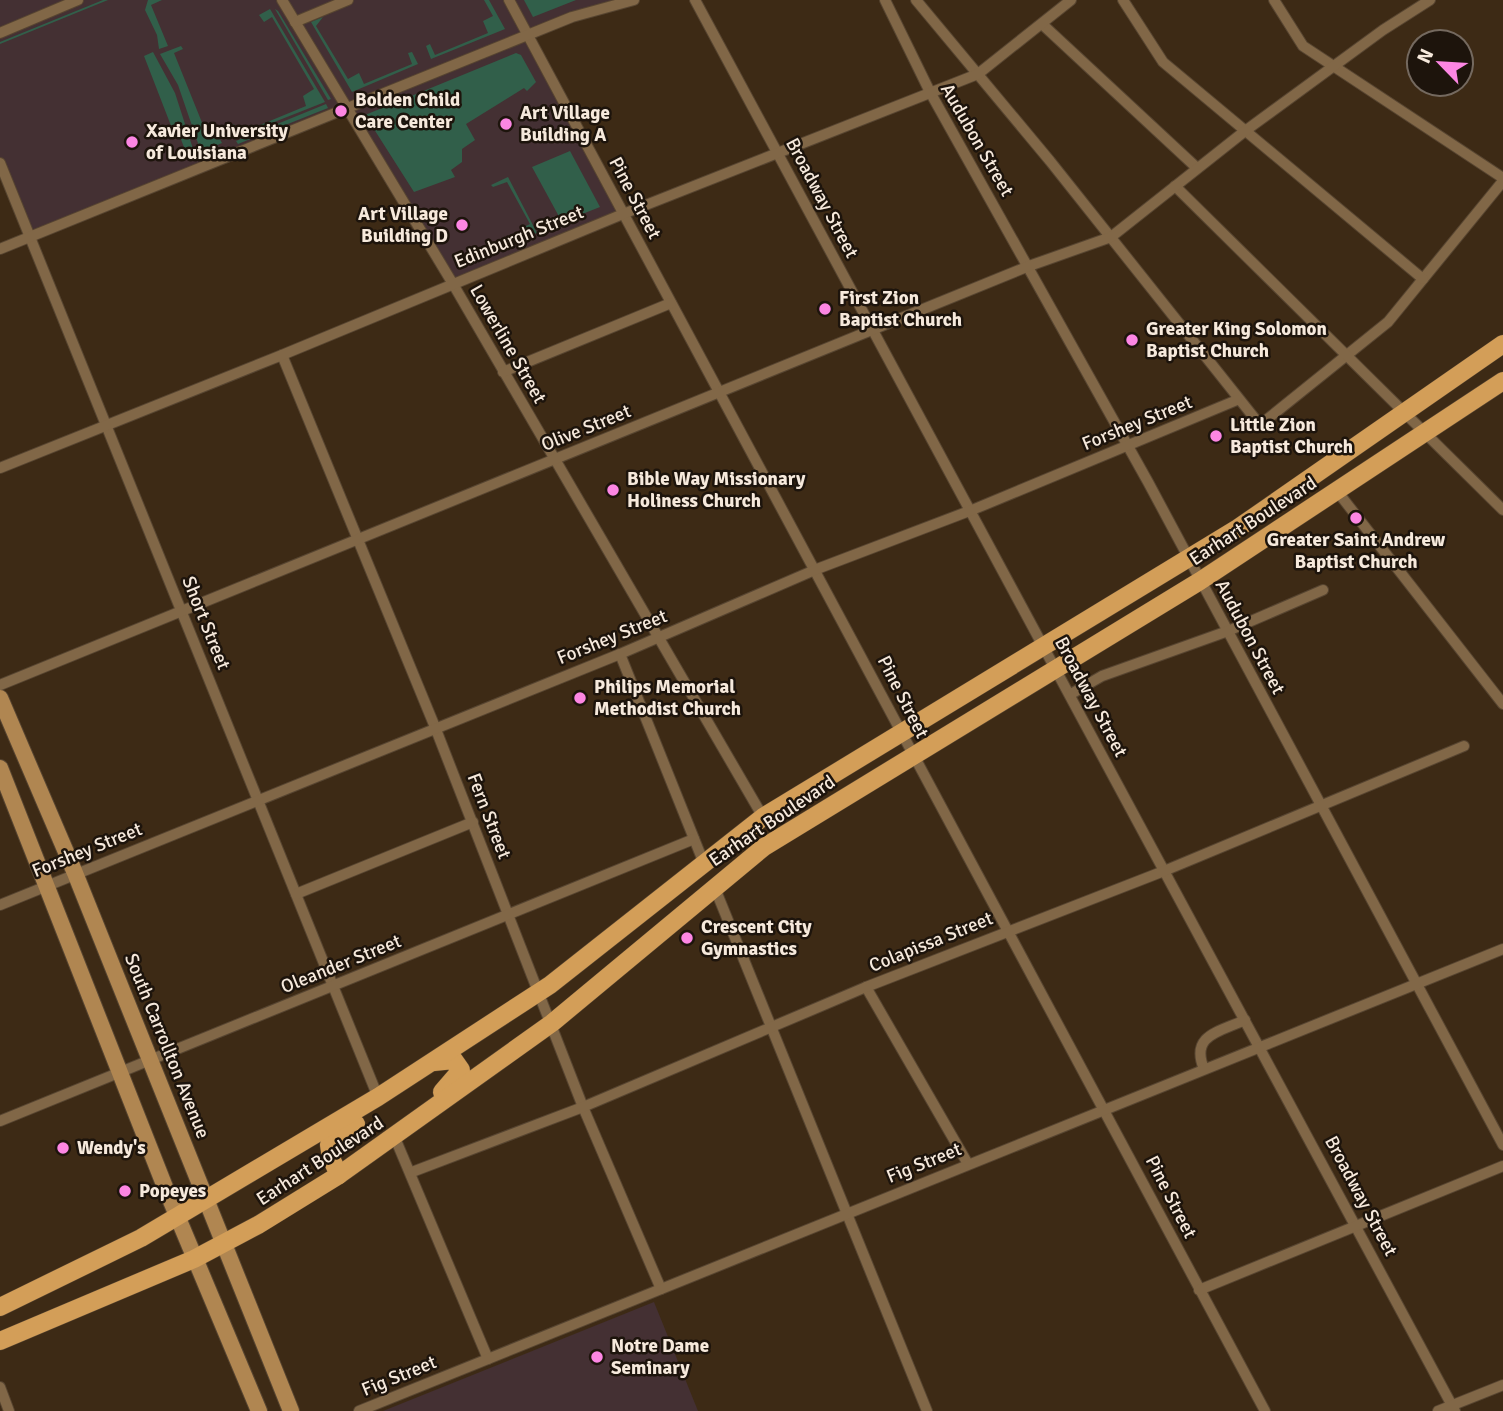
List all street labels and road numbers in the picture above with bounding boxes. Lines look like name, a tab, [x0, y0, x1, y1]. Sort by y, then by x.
street label: Audubon Street	[935, 79, 1019, 201]
street label: Broadway Street	[780, 134, 864, 263]
street label: Pine Street	[603, 153, 667, 243]
street label: Edinburgh Street	[451, 200, 587, 274]
street label: Lowerline Street	[464, 280, 552, 408]
street label: Forshey Street	[1078, 390, 1196, 456]
street label: Olive Street	[538, 399, 635, 457]
street label: Earhart Boulevard	[1185, 471, 1321, 571]
street label: Short Street	[176, 573, 236, 673]
street label: Audubon Street	[1210, 576, 1290, 699]
street label: Forshey Street	[553, 604, 671, 670]
street label: Broadway Street	[1049, 633, 1133, 762]
street label: Pine Street	[872, 652, 934, 743]
street label: Fern Street	[462, 770, 516, 863]
street label: Earhart Boulevard	[704, 770, 840, 872]
street label: Forshey Street	[28, 817, 146, 883]
street label: Colapissa Street	[865, 906, 997, 978]
street label: Oleander Street	[277, 929, 405, 999]
street label: South Carrollton Avenue	[119, 950, 215, 1142]
street label: Earhart Boulevard	[252, 1111, 388, 1211]
street label: Broadway Street	[1319, 1132, 1403, 1261]
street label: Fig Street	[883, 1137, 965, 1189]
street label: Pine Street	[1140, 1152, 1202, 1243]
street label: Fig Street	[358, 1350, 440, 1402]

